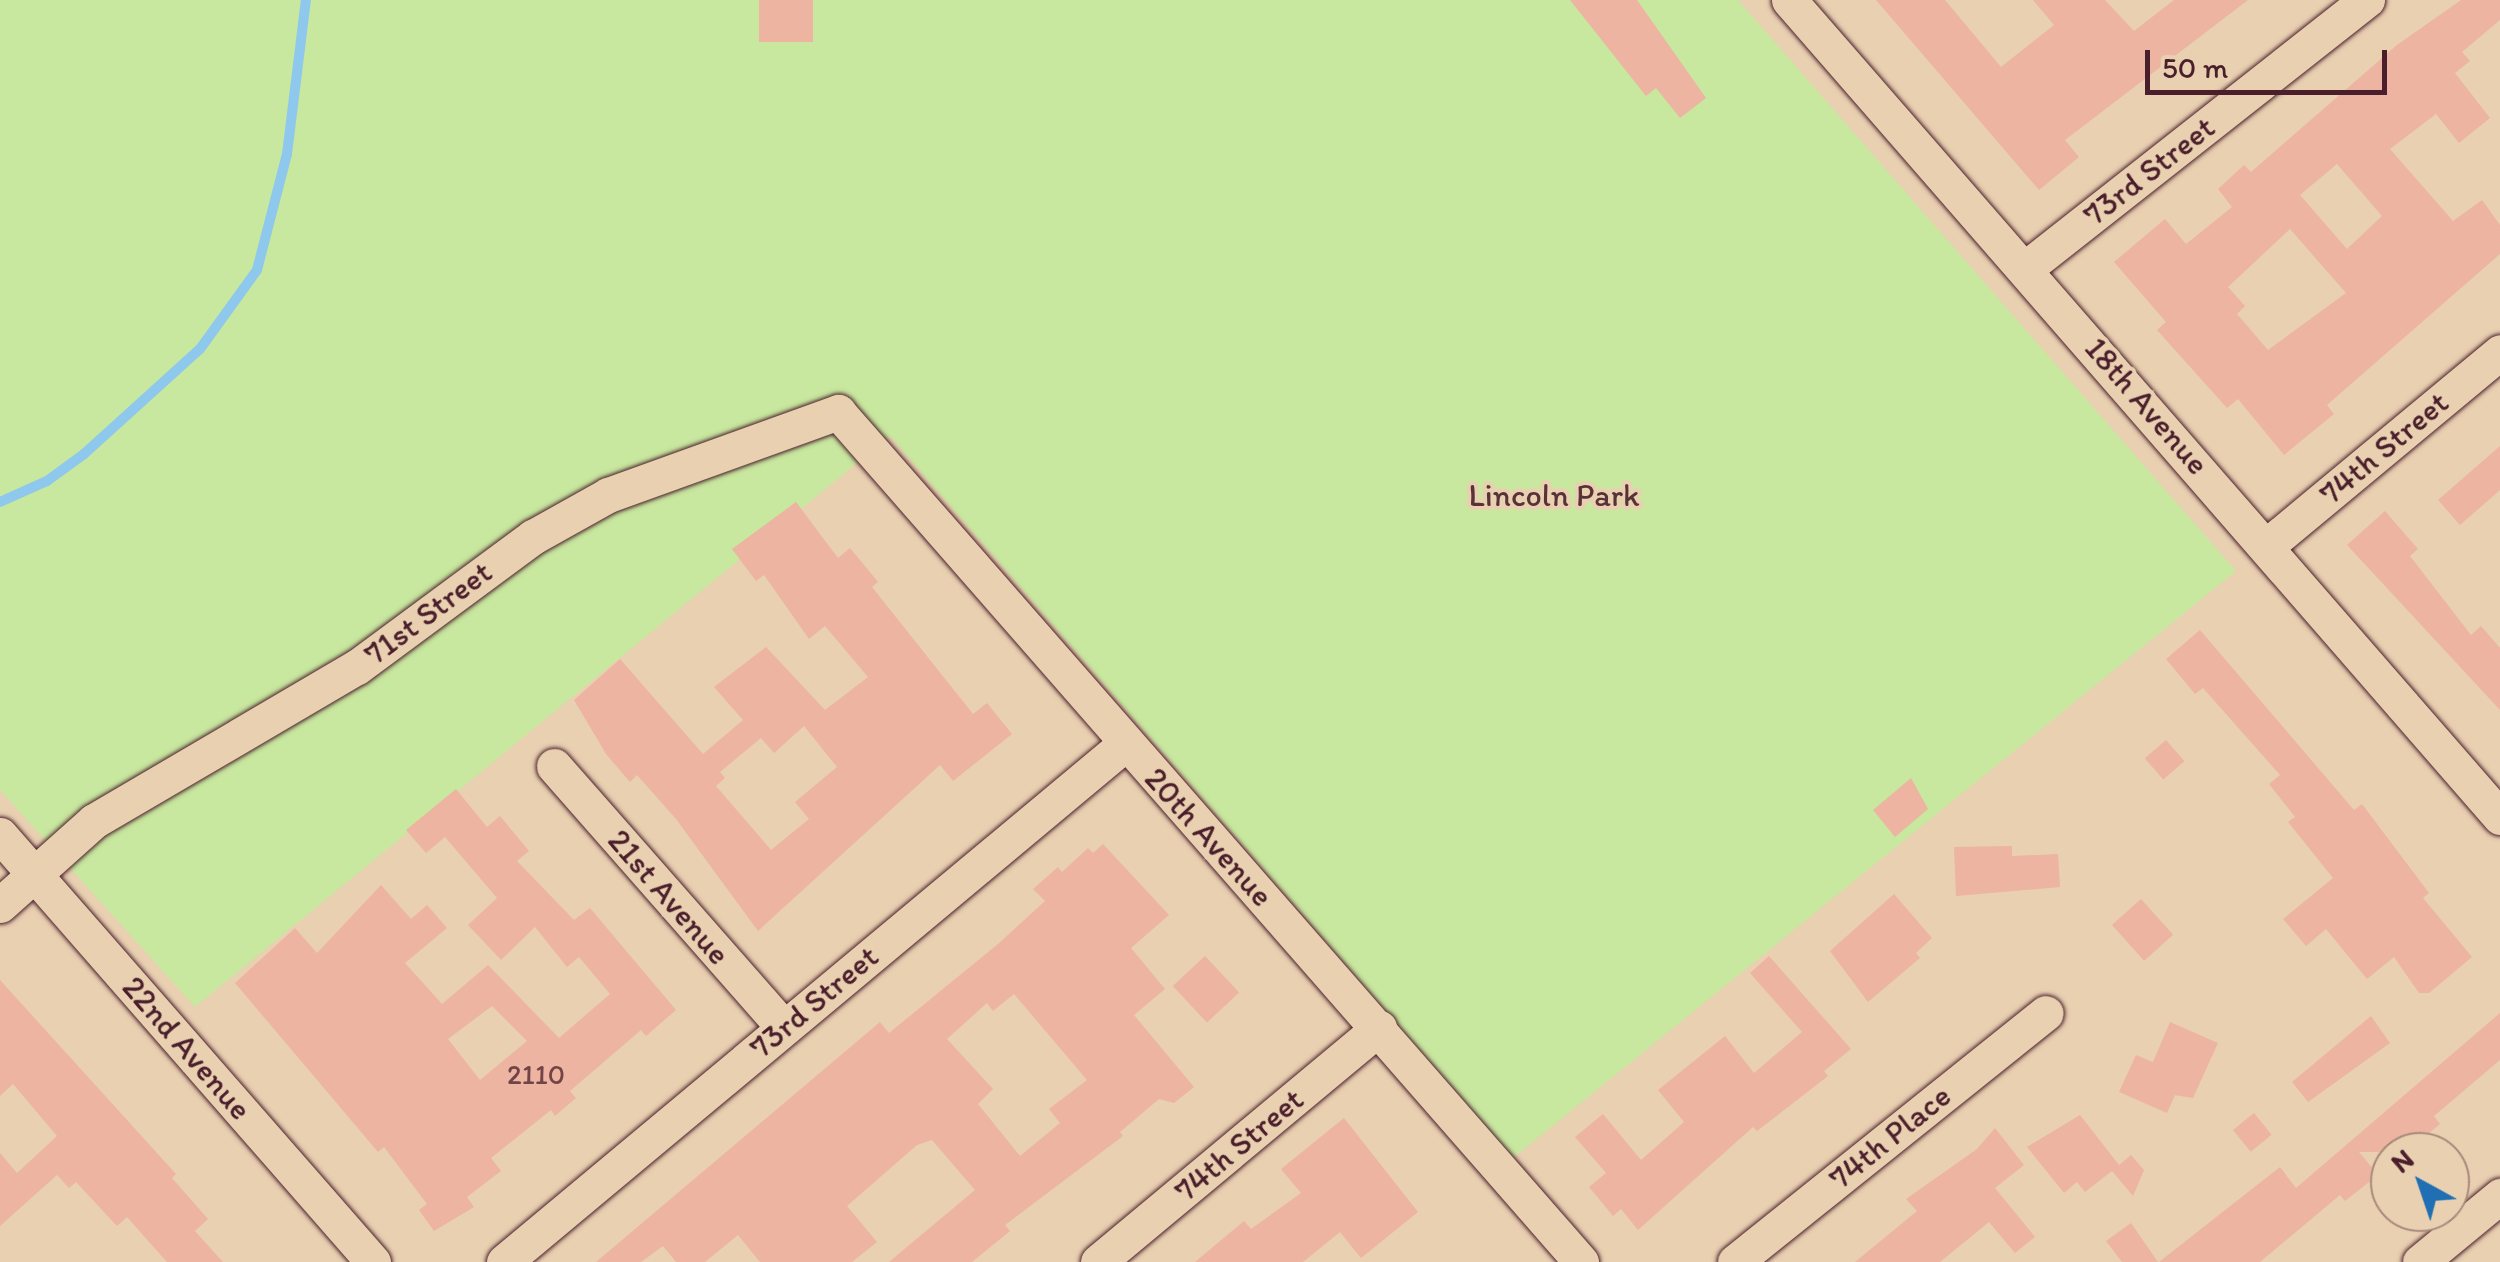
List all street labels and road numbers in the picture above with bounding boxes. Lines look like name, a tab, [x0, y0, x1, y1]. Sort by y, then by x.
street label: 73rd Street	[2076, 108, 2222, 234]
street label: 18th Avenue	[2077, 330, 2217, 482]
street label: 74th Street	[2312, 383, 2456, 513]
street label: 71st Street	[357, 553, 499, 673]
street label: 20th Avenue	[1137, 760, 1281, 914]
street label: 21st Avenue	[600, 822, 738, 972]
street label: 73rd Street	[742, 938, 886, 1066]
street label: 22nd Avenue	[115, 969, 259, 1127]
street label: 74th Place	[1822, 1077, 1958, 1197]
street label: 74th Street	[1167, 1080, 1311, 1210]

